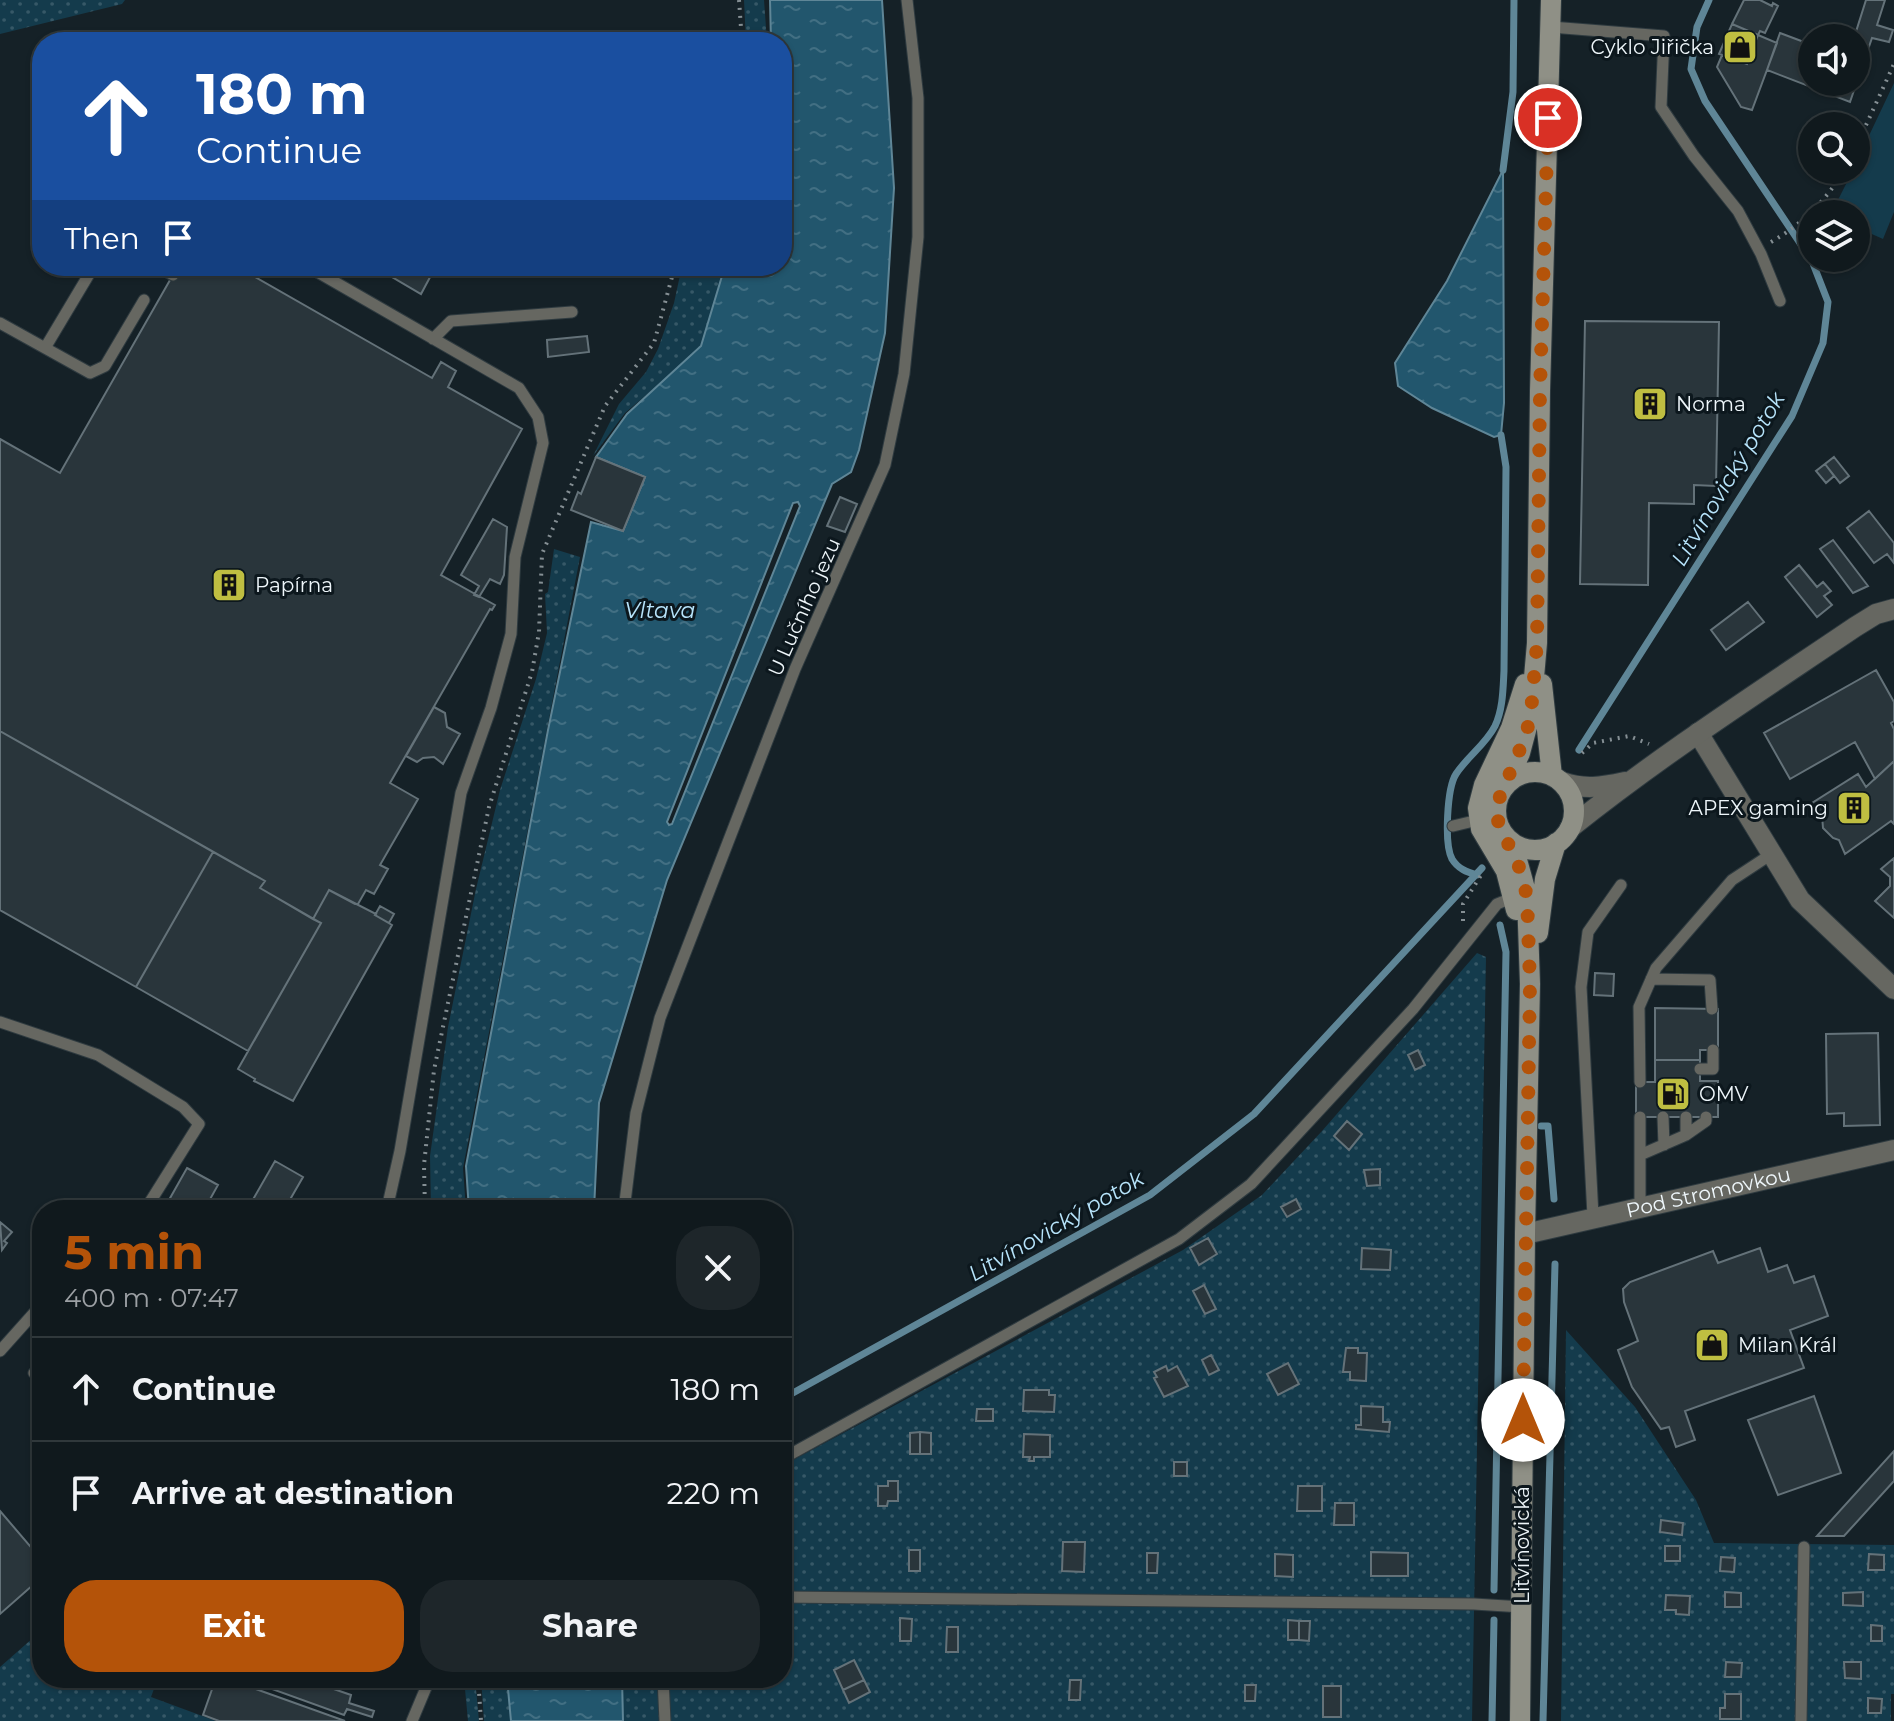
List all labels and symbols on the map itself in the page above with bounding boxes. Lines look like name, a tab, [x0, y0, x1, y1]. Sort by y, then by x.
shop icon: Cyklo Jiřička	[1721, 28, 1759, 66]
place label: Cyklo Jiřička	[1591, 35, 1714, 59]
pin	[1514, 84, 1582, 152]
building icon: Norma	[1631, 385, 1669, 423]
water label: Litvínovický potok	[1665, 386, 1791, 571]
place label: Norma	[1676, 392, 1746, 416]
street label: U Lučního jezu	[763, 534, 845, 680]
building icon: Papírna	[210, 566, 248, 604]
place label: Papírna	[255, 573, 333, 597]
water label: Vltava	[625, 597, 695, 624]
building icon: APEX gaming	[1835, 789, 1873, 827]
place label: APEX gaming	[1689, 796, 1828, 820]
fuel station icon: OMV	[1654, 1075, 1692, 1113]
place label: OMV	[1699, 1082, 1749, 1106]
street label: Pod Stromovkou	[1624, 1162, 1793, 1223]
water label: Litvínovický potok	[963, 1164, 1149, 1287]
shop icon: Milan Král	[1693, 1326, 1731, 1364]
place label: Milan Král	[1738, 1333, 1837, 1357]
position arrow	[1481, 1378, 1565, 1462]
street label: Litvínovická	[1510, 1486, 1534, 1604]

